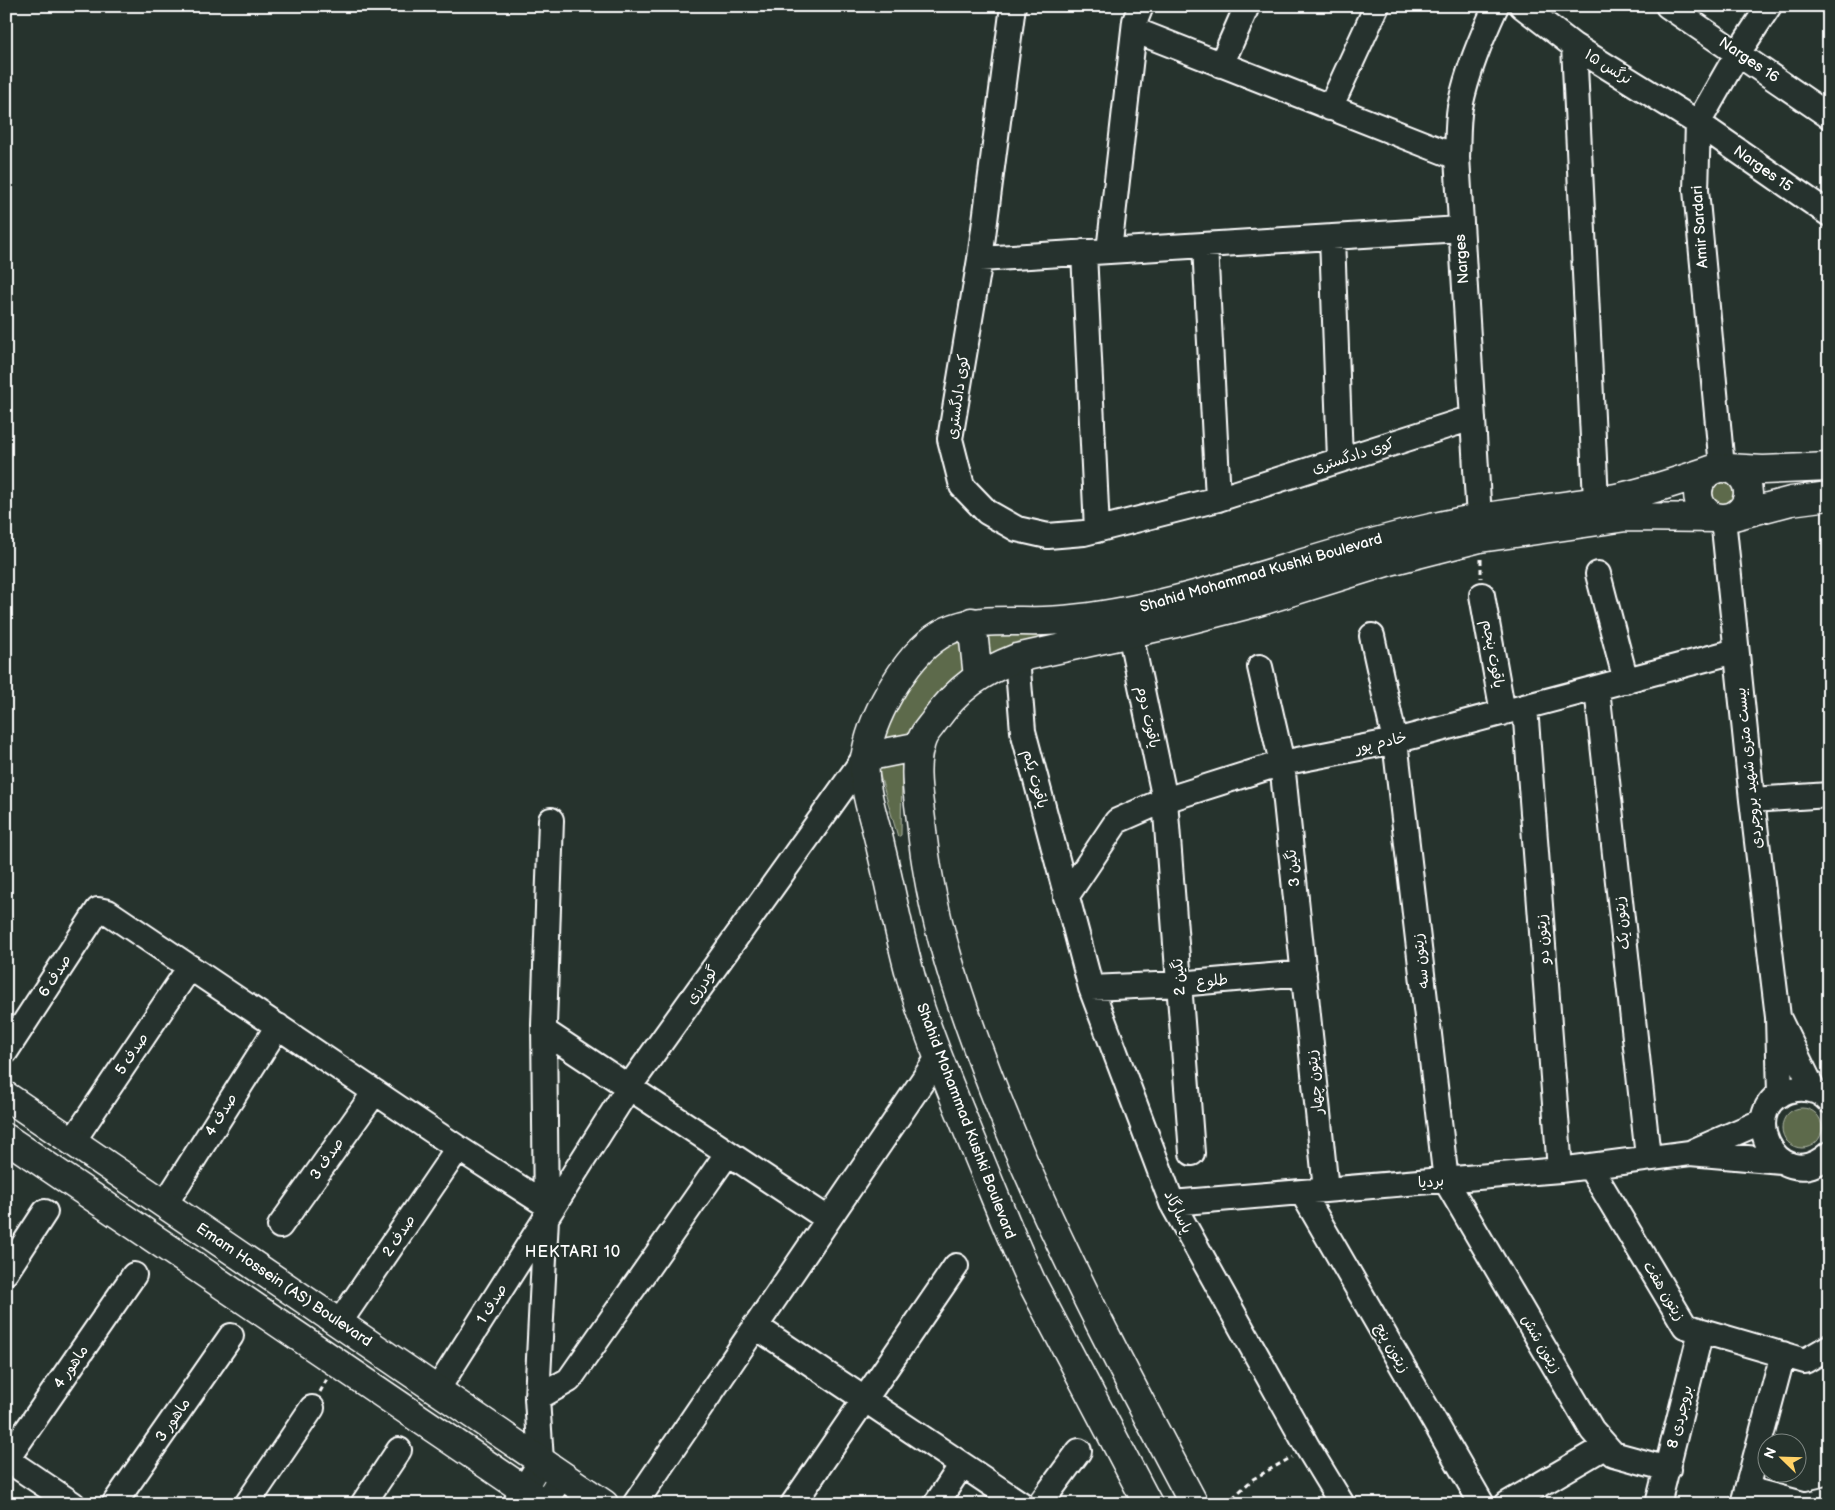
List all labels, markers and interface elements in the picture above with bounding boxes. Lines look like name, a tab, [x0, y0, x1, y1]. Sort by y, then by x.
street label: Narges 16	[1715, 33, 1783, 87]
street label: نرگس ۱۵	[1581, 45, 1635, 89]
street label: Narges 15	[1730, 142, 1796, 196]
street label: Amir Sardari	[1688, 185, 1712, 269]
street label: Narges	[1451, 233, 1473, 285]
street label: کوی دادگستری	[943, 353, 973, 441]
street label: کوی دادگستری	[1309, 434, 1397, 478]
street label: Shahid Mohammad Kushki Boulevard	[1138, 529, 1384, 617]
street label: یاقوت پنجم	[1476, 618, 1508, 690]
street label: یاقوت دوم	[1130, 684, 1164, 750]
street label: بیست متری شهید بروجردی	[1731, 686, 1767, 850]
street label: خادم پور	[1352, 728, 1409, 760]
street label: یاقوت یکم	[1016, 748, 1052, 811]
street label: نگین 3	[1282, 848, 1304, 888]
street label: زیتون یک	[1610, 895, 1634, 951]
street label: زیتون دو	[1532, 913, 1554, 966]
street label: زیتون سه	[1408, 932, 1434, 990]
street label: صدف 6	[34, 951, 76, 1001]
street label: نگین 2	[1168, 958, 1190, 996]
street label: گودرزی	[682, 962, 722, 1008]
street label: طلوع	[1195, 970, 1229, 992]
street label: Shahid Mohammad Kushki Boulevard	[912, 1000, 1020, 1242]
street label: صدف 5	[111, 1029, 153, 1079]
street label: زیتون چهار	[1302, 1049, 1328, 1116]
street label: صدف 4	[201, 1090, 241, 1140]
street label: صدف 3	[306, 1134, 348, 1184]
street label: بردیا	[1417, 1172, 1445, 1192]
street label: پاسارگاد	[1159, 1187, 1197, 1237]
street label: صدف 2	[378, 1211, 420, 1261]
street label: Emam Hossein (AS) Boulevard	[192, 1219, 376, 1351]
district label: HEKTARI 10	[525, 1243, 621, 1262]
street label: زیتون هفت	[1639, 1258, 1689, 1324]
street label: صدف 1	[472, 1281, 512, 1327]
street label: زیتون شش	[1517, 1311, 1565, 1377]
street label: زیتون پنج	[1370, 1320, 1414, 1376]
street label: ماهور 4	[49, 1342, 93, 1392]
street label: بروجردی 8	[1663, 1383, 1697, 1451]
street label: ماهور 3	[151, 1394, 195, 1446]
north arrow	[1758, 1432, 1808, 1482]
text: N	[1761, 1445, 1780, 1461]

